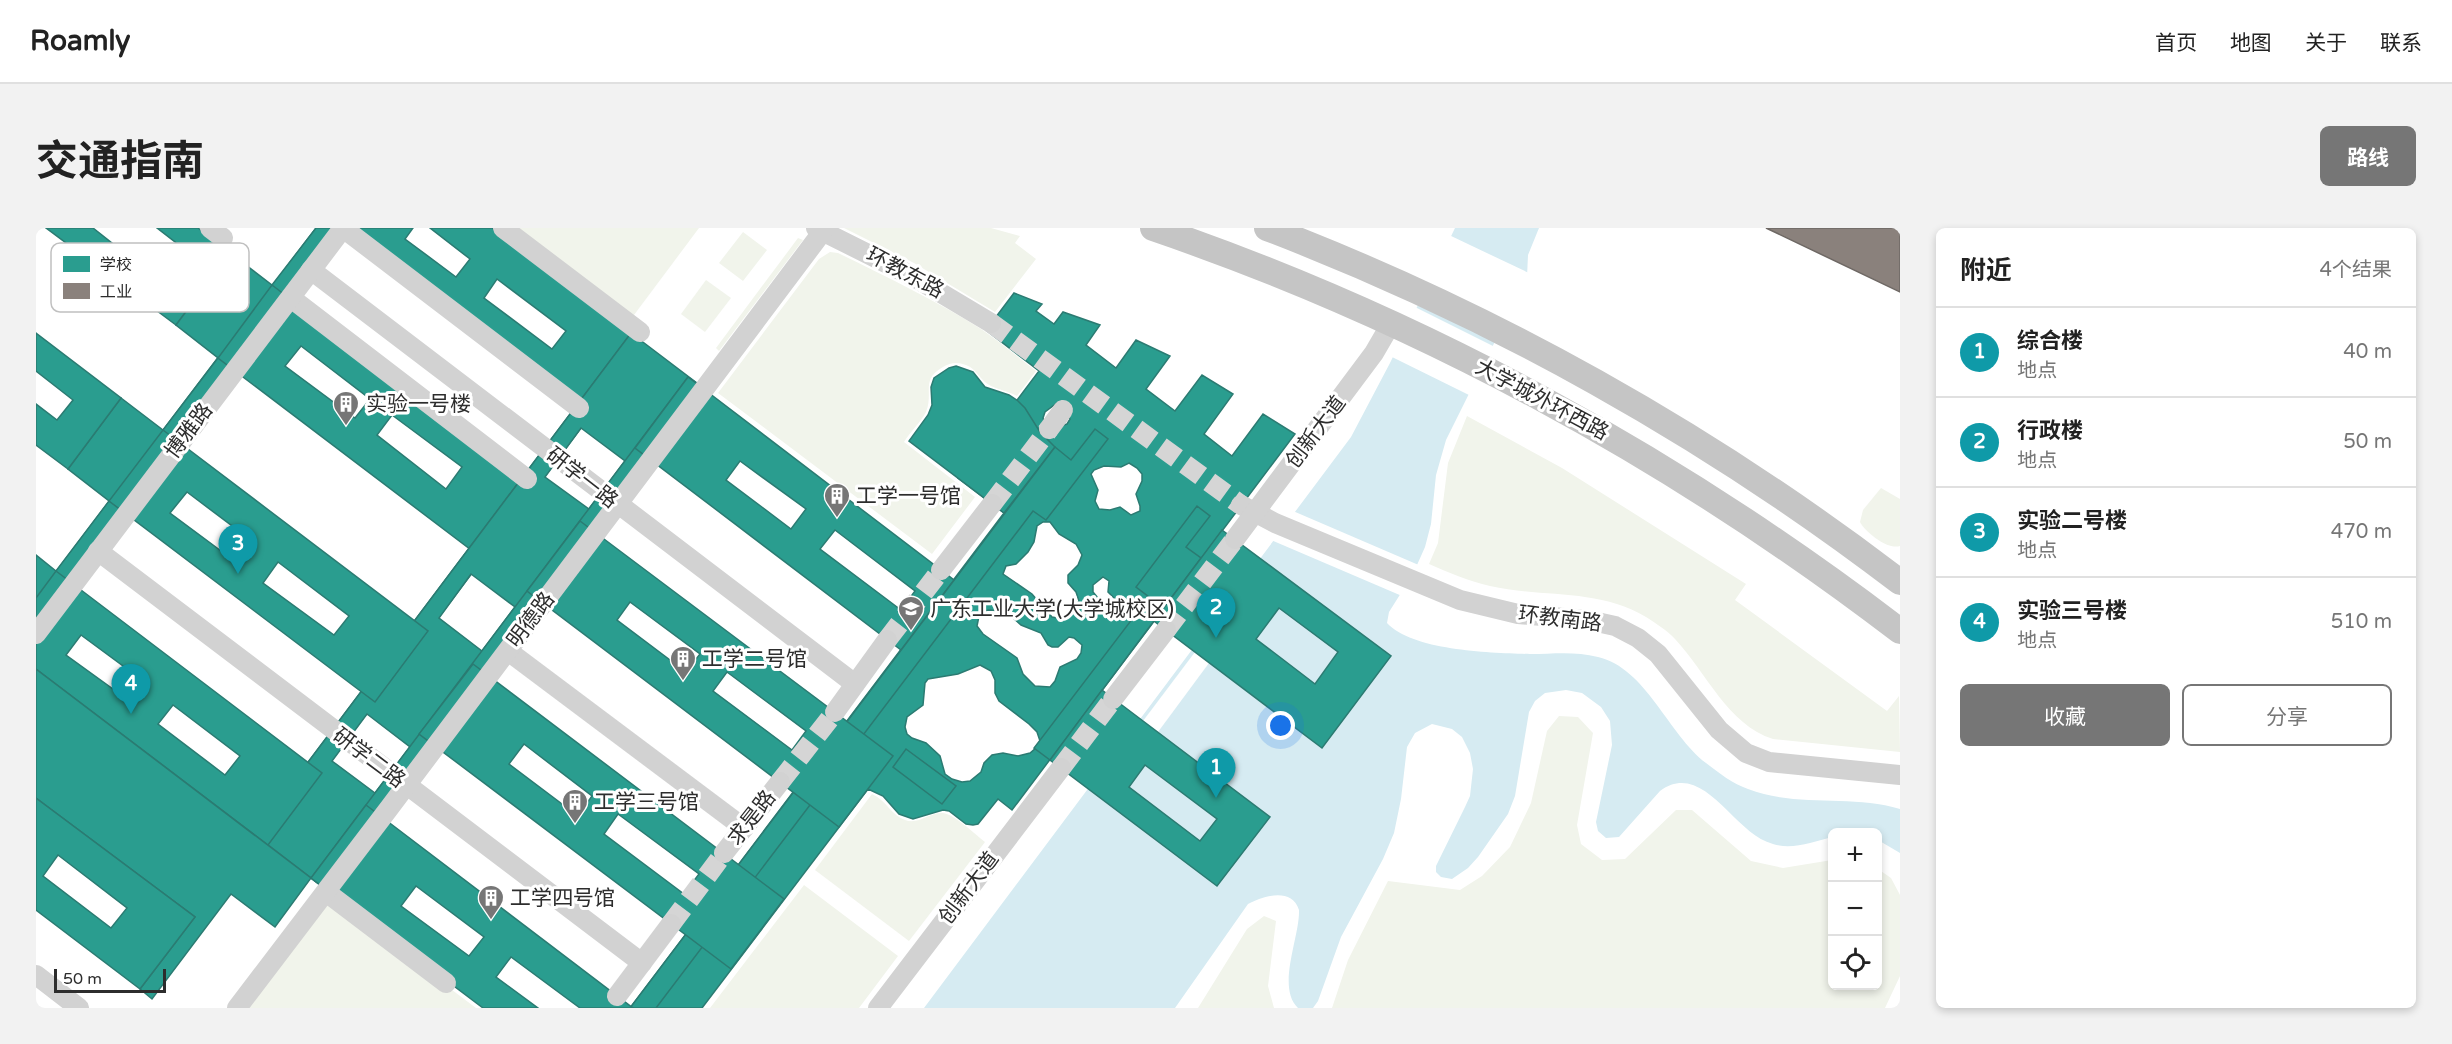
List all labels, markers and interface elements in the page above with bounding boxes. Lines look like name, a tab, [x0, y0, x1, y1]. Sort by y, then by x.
text: Roamly	[30, 24, 130, 58]
text: 首页	[2155, 31, 2197, 56]
text: 地图	[2230, 31, 2272, 56]
text: 关于	[2305, 31, 2347, 56]
text: 联系	[2380, 31, 2422, 56]
button: 路线	[2320, 126, 2416, 186]
text: 交通指南	[36, 136, 204, 187]
street label: 环教东路	[862, 242, 948, 304]
legend	[51, 243, 249, 312]
text: 学校	[100, 255, 132, 275]
text: 附近	[1960, 255, 2012, 286]
text: 4个结果	[2319, 258, 2392, 282]
text: 工业	[100, 282, 132, 302]
text: 综合楼	[2017, 328, 2083, 354]
text: 1	[1973, 340, 1986, 364]
text: 40 m	[2343, 340, 2392, 364]
street label: 大学城外环西路	[1471, 354, 1613, 446]
text: 地点	[2017, 359, 2057, 383]
building icon: 实验一号楼	[331, 389, 361, 427]
street label: 创新大道	[1281, 391, 1351, 473]
place label: 实验一号楼	[366, 392, 471, 417]
street label: 博雅路	[160, 398, 218, 464]
text: 行政楼	[2017, 418, 2083, 444]
text: 2	[1973, 430, 1986, 454]
text: 50 m	[2343, 430, 2392, 454]
street label: 研学一路	[541, 442, 623, 514]
text: 地点	[2017, 449, 2057, 473]
building icon: 工学一号馆	[822, 481, 852, 519]
place label: 工学一号馆	[856, 484, 961, 509]
text: 实验二号楼	[2017, 508, 2127, 534]
text: 3	[1973, 520, 1986, 544]
text: 470 m	[2331, 520, 2392, 544]
pin: 3	[218, 524, 258, 574]
text: 地点	[2017, 539, 2057, 563]
street label: 明德路	[502, 587, 560, 653]
pin: 2	[1196, 588, 1236, 638]
school or university icon: 广东工业大学(大学城校区)	[896, 594, 926, 632]
place label: 广东工业大学(大学城校区)	[930, 597, 1174, 622]
text: 实验三号楼	[2017, 598, 2127, 624]
street label: 环教南路	[1517, 601, 1603, 637]
text: 4	[1973, 610, 1986, 634]
text: 510 m	[2331, 610, 2392, 634]
text: 地点	[2017, 629, 2057, 653]
building icon: 工学二号馆	[668, 644, 698, 682]
place label: 工学二号馆	[702, 647, 807, 672]
pin: 4	[112, 664, 151, 714]
button: 收藏	[1960, 684, 2170, 746]
button: 分享	[2182, 684, 2392, 746]
your location	[1266, 711, 1295, 740]
street label: 研学二路	[328, 723, 410, 793]
pin: 1	[1196, 748, 1236, 798]
street label: 求是路	[723, 785, 781, 851]
building icon: 工学三号馆	[560, 787, 590, 825]
place label: 工学三号馆	[594, 790, 699, 815]
map controls	[1828, 828, 1882, 990]
button: +	[1828, 828, 1882, 882]
street label: 创新大道	[934, 847, 1004, 929]
button: −	[1828, 882, 1882, 936]
building icon: 工学四号馆	[476, 883, 506, 921]
place label: 工学四号馆	[510, 886, 615, 911]
button: locate	[1828, 936, 1882, 990]
scale bar	[54, 966, 166, 994]
text: 50 m	[63, 969, 102, 989]

